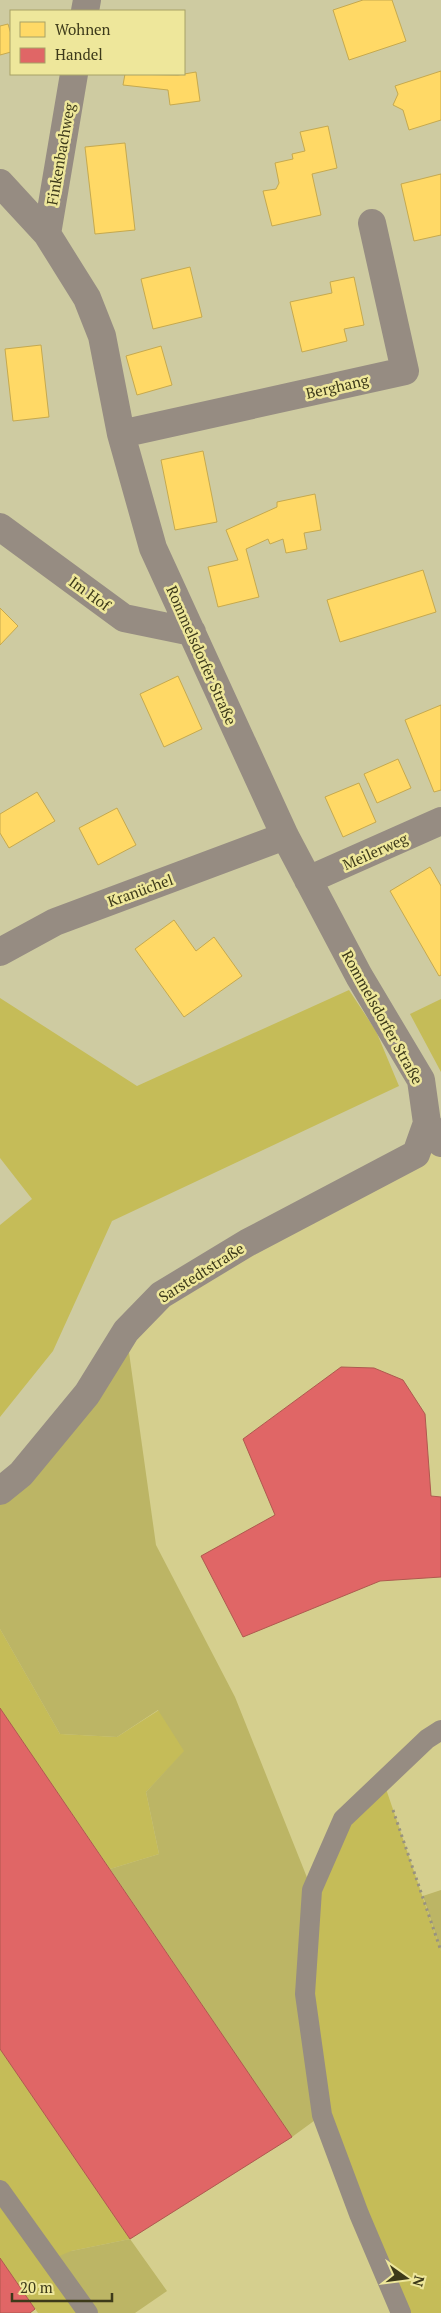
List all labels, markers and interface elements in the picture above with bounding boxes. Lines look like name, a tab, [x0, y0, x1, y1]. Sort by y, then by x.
legend	[10, 10, 185, 75]
text: Wohnen	[55, 19, 111, 39]
text: Handel	[55, 44, 103, 64]
street label: Finkenbachweg	[41, 100, 79, 207]
street label: Berghang	[304, 369, 371, 403]
street label: Im Hof	[65, 571, 115, 615]
street label: Rommelsdorfer Straße	[162, 582, 242, 728]
street label: Meilerweg	[339, 827, 412, 874]
street label: Kranüchel	[104, 869, 176, 911]
street label: Rommelsdorfer Straße	[338, 946, 428, 1088]
street label: Sarstedtstraße	[154, 1238, 248, 1306]
north arrow	[381, 2253, 431, 2303]
scale bar	[12, 2270, 112, 2302]
text: N	[409, 2274, 430, 2289]
text: 20 m	[20, 2277, 53, 2297]

